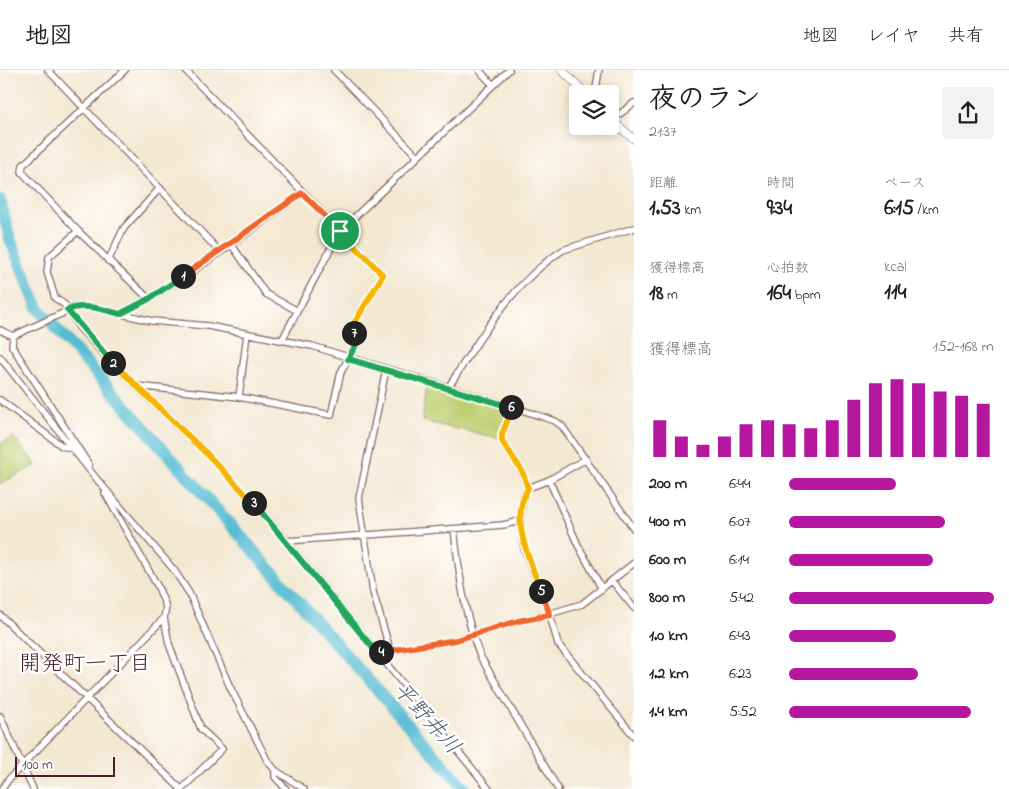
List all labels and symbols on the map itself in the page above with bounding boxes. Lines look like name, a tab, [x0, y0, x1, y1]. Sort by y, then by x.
pin	[319, 210, 361, 252]
pin: 1	[170, 264, 196, 288]
pin: 7	[342, 320, 366, 346]
pin: 2	[100, 350, 126, 376]
pin: 6	[498, 394, 524, 420]
pin: 3	[242, 490, 266, 516]
pin: 5	[528, 578, 554, 604]
pin: 4	[368, 640, 394, 664]
district label: 開発町一丁目	[19, 649, 151, 681]
water label: 平野井川	[384, 676, 467, 762]
scale bar	[15, 754, 115, 777]

